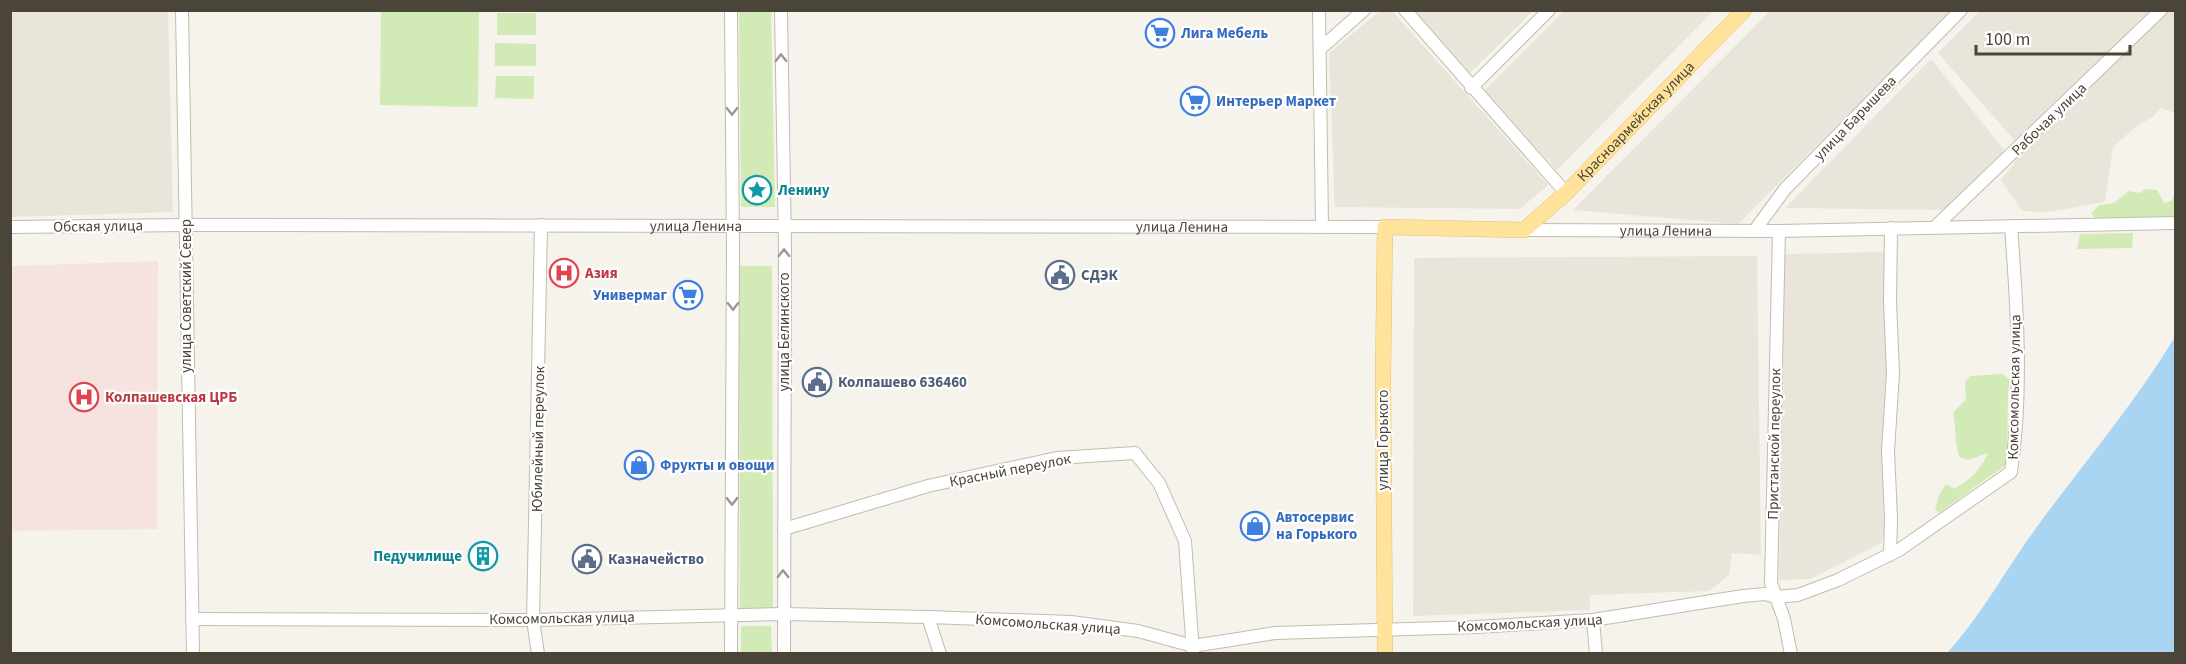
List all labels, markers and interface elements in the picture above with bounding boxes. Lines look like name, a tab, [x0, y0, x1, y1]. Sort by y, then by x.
supermarket icon: Лига Мебель	[1144, 17, 1176, 49]
scale bar	[1976, 18, 2130, 56]
place label: Лига Мебель	[1180, 23, 1268, 44]
text: 100 m	[1985, 27, 2030, 52]
one-way arrow	[775, 54, 788, 63]
street label: Красноармейская улица	[1573, 57, 1700, 187]
street label: улица Барышева	[1809, 71, 1901, 166]
street label: Рабочая улица	[2007, 78, 2092, 161]
supermarket icon: Интерьер Маркет	[1179, 85, 1211, 117]
place label: Интерьер Маркет	[1216, 91, 1336, 112]
one-way arrow	[726, 106, 738, 115]
place icon: Ленину	[741, 174, 773, 206]
place label: Ленину	[777, 180, 830, 201]
street label: Обская улица	[53, 215, 143, 238]
street label: улица Ленина	[650, 216, 742, 237]
street label: улица Ленина	[1136, 217, 1228, 238]
street label: улица Советский Север	[176, 219, 197, 373]
street label: улица Ленина	[1620, 220, 1712, 242]
one-way arrow	[778, 249, 790, 258]
hospital icon: Азия	[548, 257, 580, 289]
public building icon: СДЭК	[1044, 259, 1076, 291]
place label: Азия	[584, 263, 618, 284]
place label: СДЭК	[1081, 265, 1119, 286]
street label: улица Белинского	[774, 272, 795, 392]
supermarket icon: Универмаг	[672, 279, 704, 311]
place label: Универмаг	[593, 285, 668, 306]
one-way arrow	[727, 301, 739, 310]
street label: Комсомольская улица	[2003, 314, 2026, 460]
street label: Юбилейный переулок	[527, 365, 550, 512]
public building icon: Колпашево 636460	[801, 366, 833, 398]
street label: Пристанской переулок	[1763, 368, 1786, 520]
place label: Колпашево 636460	[838, 372, 967, 393]
hospital icon: Колпашевская ЦРБ	[68, 381, 100, 413]
place label: Колпашевская ЦРБ	[105, 387, 237, 408]
street label: улица Горького	[1373, 390, 1394, 490]
street label: Красный переулок	[948, 448, 1073, 493]
shop icon: Фрукты и овощи	[623, 449, 655, 481]
place label: Фрукты и овощи	[660, 455, 775, 476]
one-way arrow	[726, 496, 738, 505]
place label: Автосервис на Горького	[1275, 507, 1357, 545]
shop icon: Автосервис на Горького	[1239, 510, 1271, 542]
building icon: Педучилище	[467, 540, 499, 572]
public building icon: Казначейство	[571, 543, 603, 575]
place label: Педучилище	[373, 546, 462, 567]
place label: Казначейство	[608, 549, 704, 570]
one-way arrow	[777, 570, 790, 579]
street label: Комсомольская улица	[489, 607, 635, 630]
street label: Комсомольская улица	[975, 609, 1121, 640]
street label: Комсомольская улица	[1457, 609, 1603, 638]

